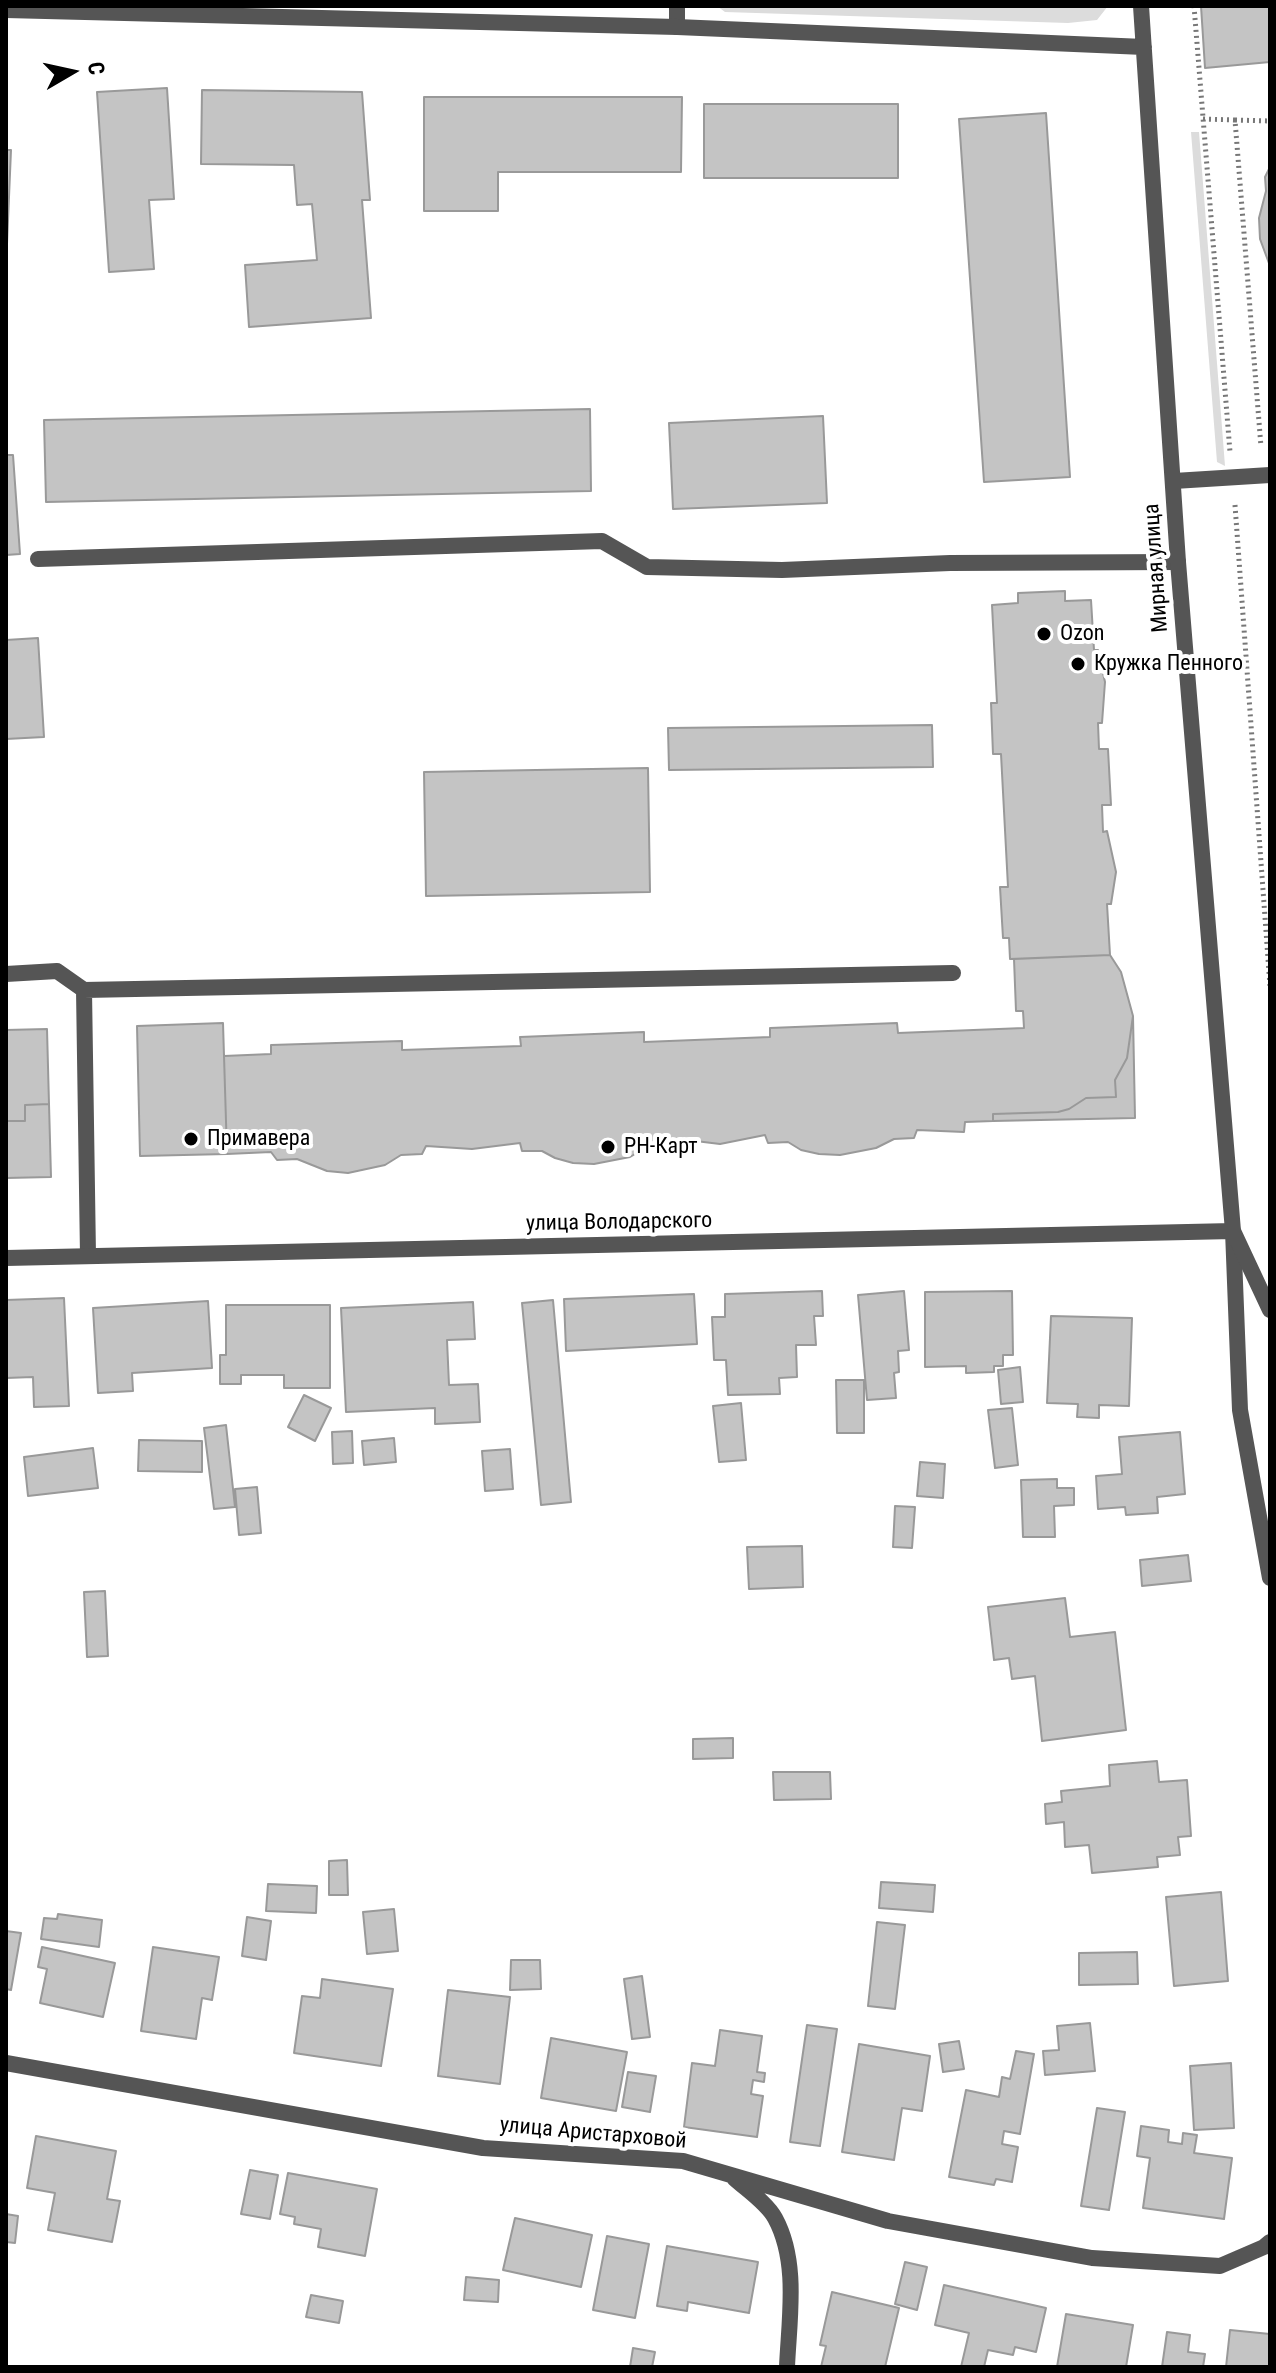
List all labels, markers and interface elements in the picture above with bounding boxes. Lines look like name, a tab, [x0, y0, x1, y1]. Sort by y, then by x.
north arrow	[32, 32, 112, 112]
text: С	[83, 60, 110, 76]
street label: Мирная улица	[1139, 503, 1175, 633]
place label: Ozon	[1060, 621, 1104, 647]
marker: Ozon	[1035, 625, 1053, 643]
place label: Кружка Пенного	[1094, 651, 1243, 677]
marker: Кружка Пенного	[1069, 655, 1087, 673]
place label: Примавера	[207, 1126, 310, 1152]
marker: Примавера	[182, 1130, 200, 1148]
place label: РН-Карт	[624, 1134, 698, 1160]
marker: РН-Карт	[599, 1138, 617, 1156]
street label: улица Володарского	[526, 1208, 712, 1238]
street label: улица Аристарховой	[499, 2113, 687, 2155]

